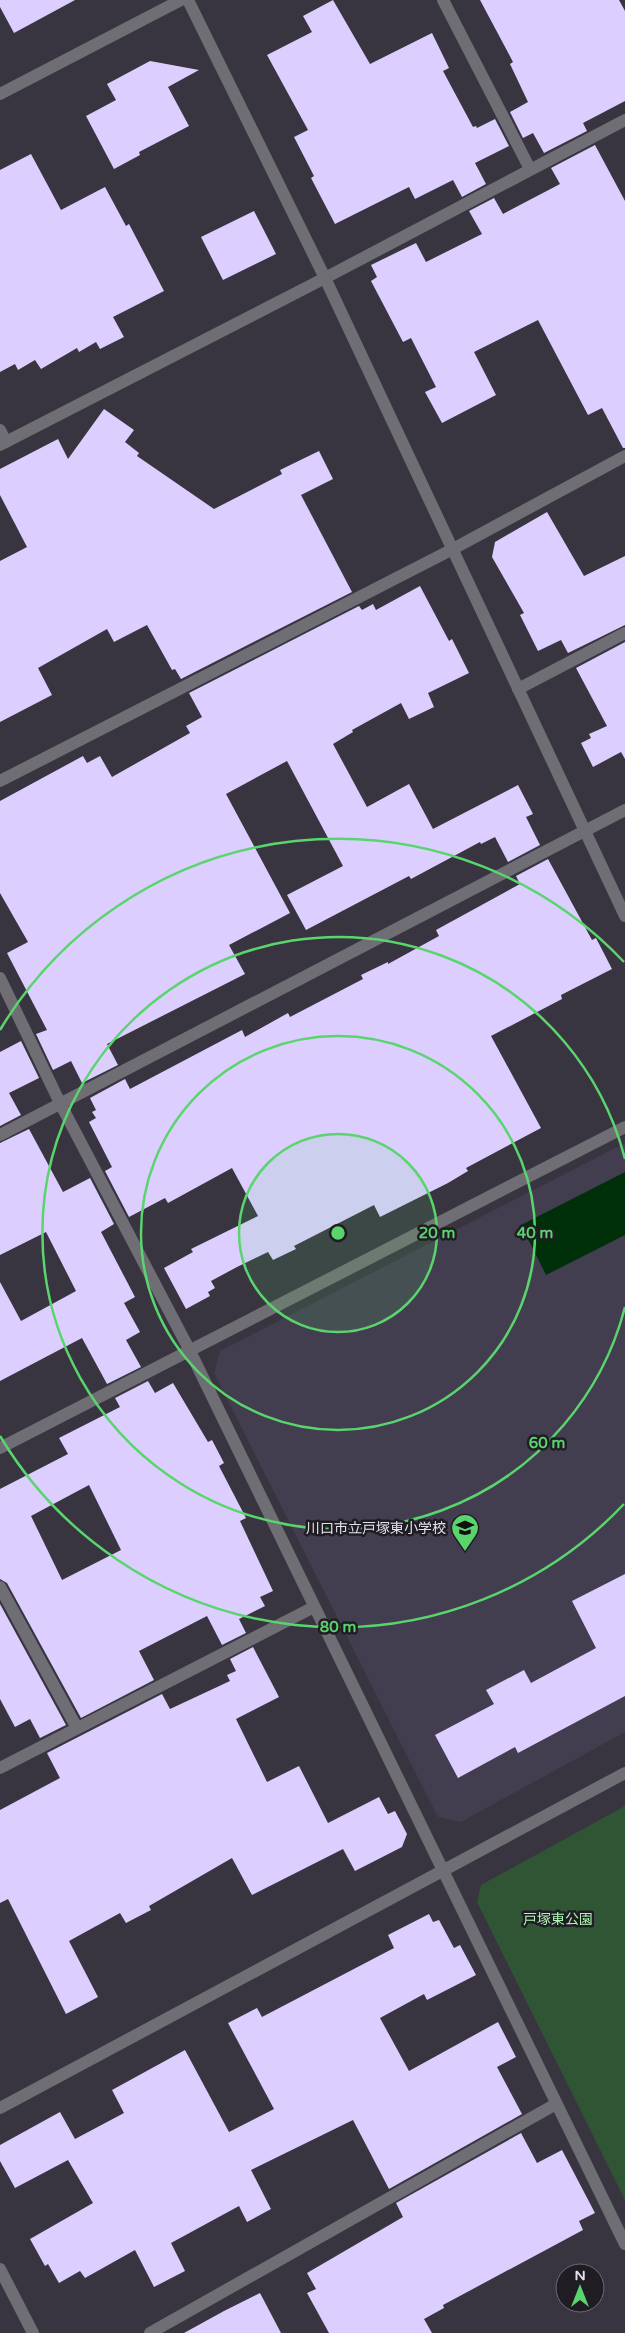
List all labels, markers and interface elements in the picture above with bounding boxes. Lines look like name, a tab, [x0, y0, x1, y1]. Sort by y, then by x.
centre of rings	[329, 1224, 347, 1242]
text: 20 m	[419, 1224, 455, 1242]
text: 40 m	[517, 1224, 553, 1242]
text: 60 m	[529, 1434, 565, 1452]
school or university icon: 川口市立戸塚東小学校	[450, 1513, 480, 1552]
place label: 川口市立戸塚東小学校	[306, 1520, 446, 1537]
text: 80 m	[320, 1618, 356, 1636]
park label: 戸塚東公園	[523, 1911, 593, 1928]
north arrow	[555, 2263, 605, 2313]
text: N	[574, 2267, 586, 2284]

